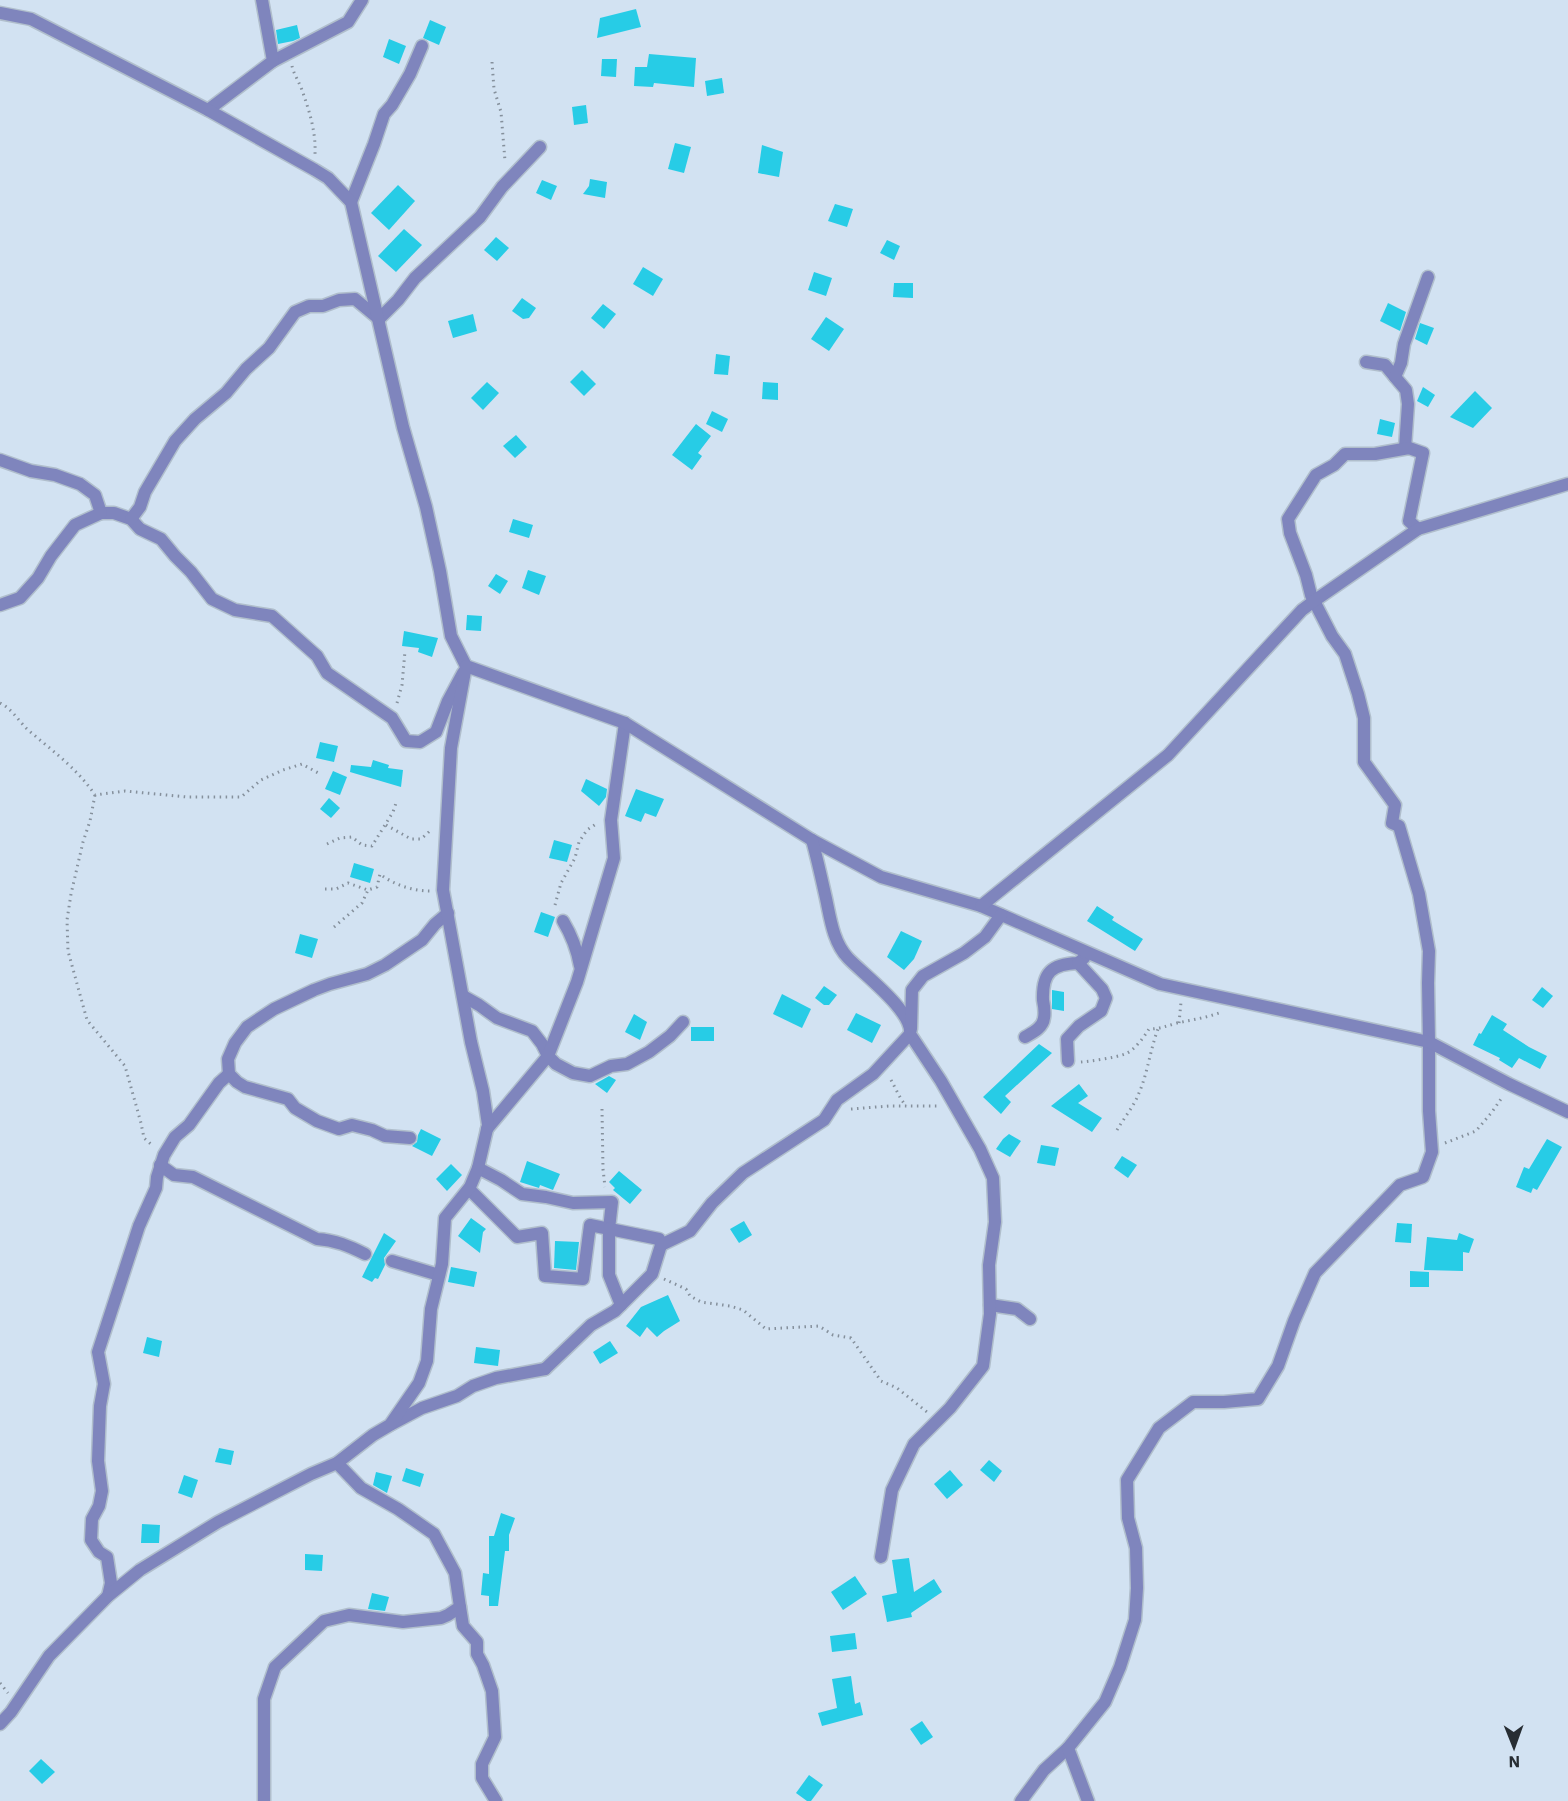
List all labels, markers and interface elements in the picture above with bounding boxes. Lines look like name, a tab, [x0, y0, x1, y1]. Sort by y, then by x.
north arrow	[1484, 1717, 1544, 1777]
text: N	[1508, 1752, 1520, 1772]

